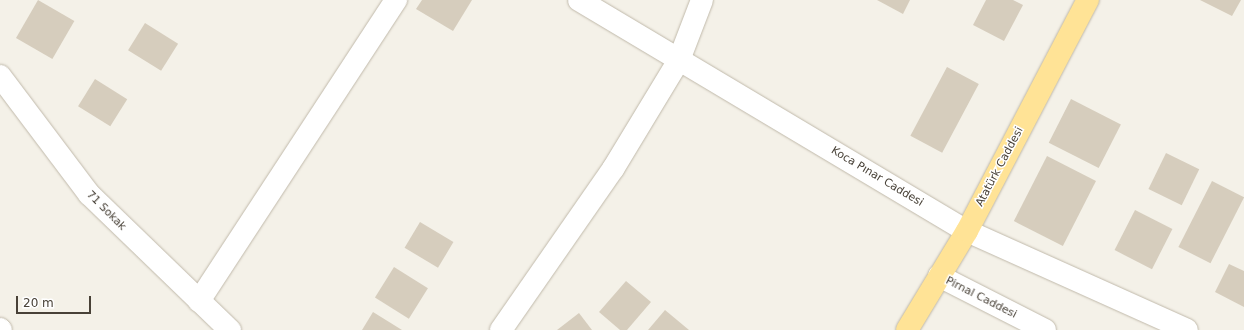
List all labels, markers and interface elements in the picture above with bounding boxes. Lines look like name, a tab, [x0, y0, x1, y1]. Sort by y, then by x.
street label: Atatürk Caddesi	[974, 125, 1026, 209]
street label: Koca Pınar Caddesi	[829, 144, 925, 210]
street label: 71 Sokak	[83, 188, 129, 234]
street label: Pirnal Caddesi	[943, 274, 1019, 322]
scale bar	[18, 288, 93, 314]
text: 20 m	[23, 296, 54, 310]

